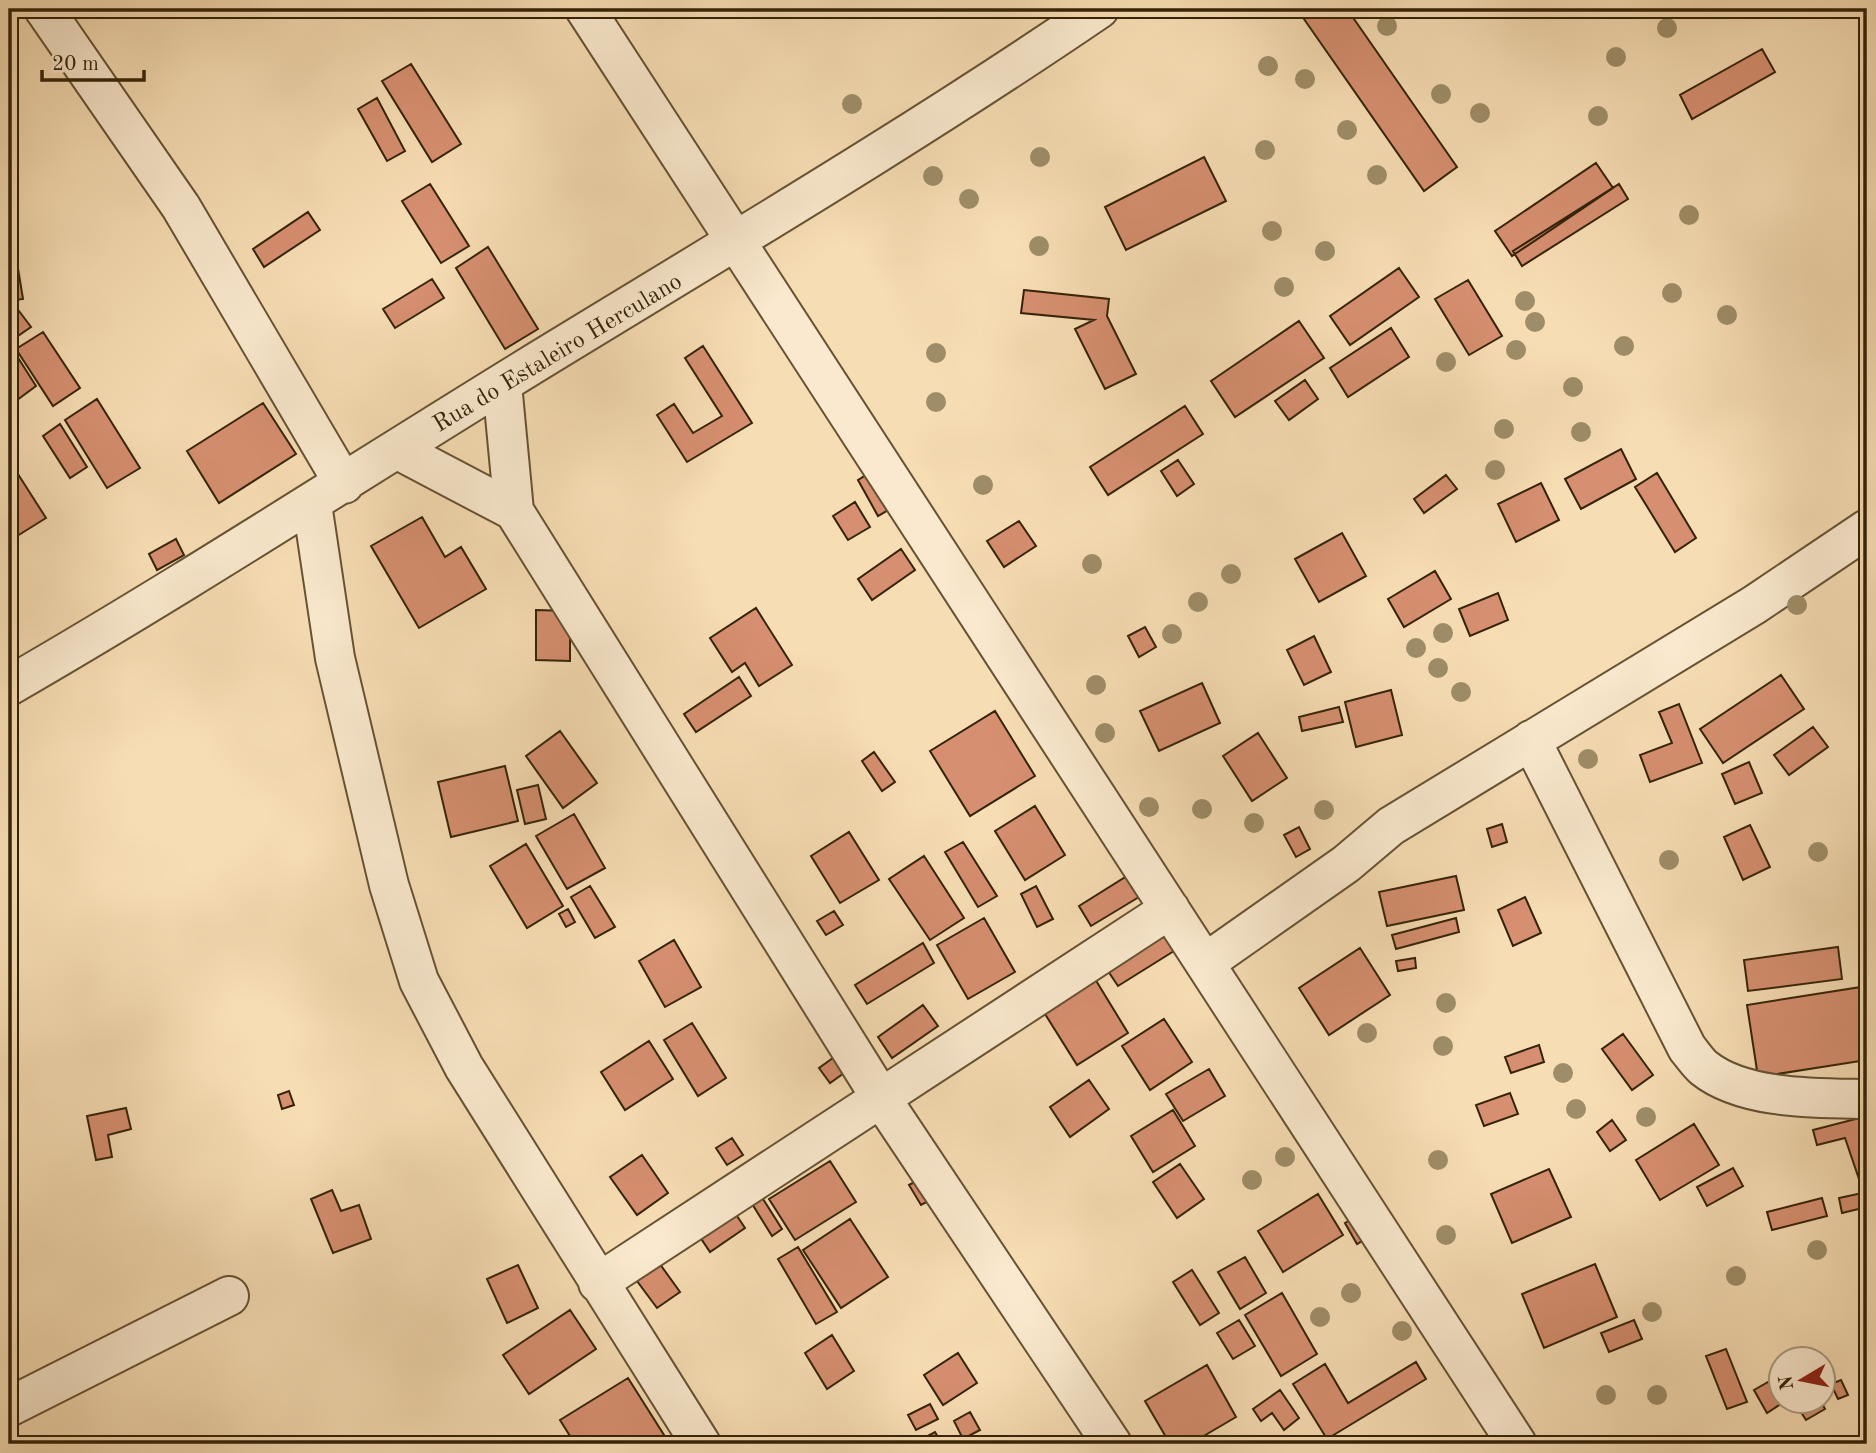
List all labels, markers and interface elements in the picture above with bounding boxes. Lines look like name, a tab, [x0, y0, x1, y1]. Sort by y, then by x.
scale bar	[42, 38, 144, 82]
text: 20 m	[52, 54, 99, 75]
street label: Rua do Estaleiro Herculano	[429, 270, 687, 438]
north arrow	[1768, 1344, 1838, 1414]
text: N	[1777, 1373, 1798, 1391]

